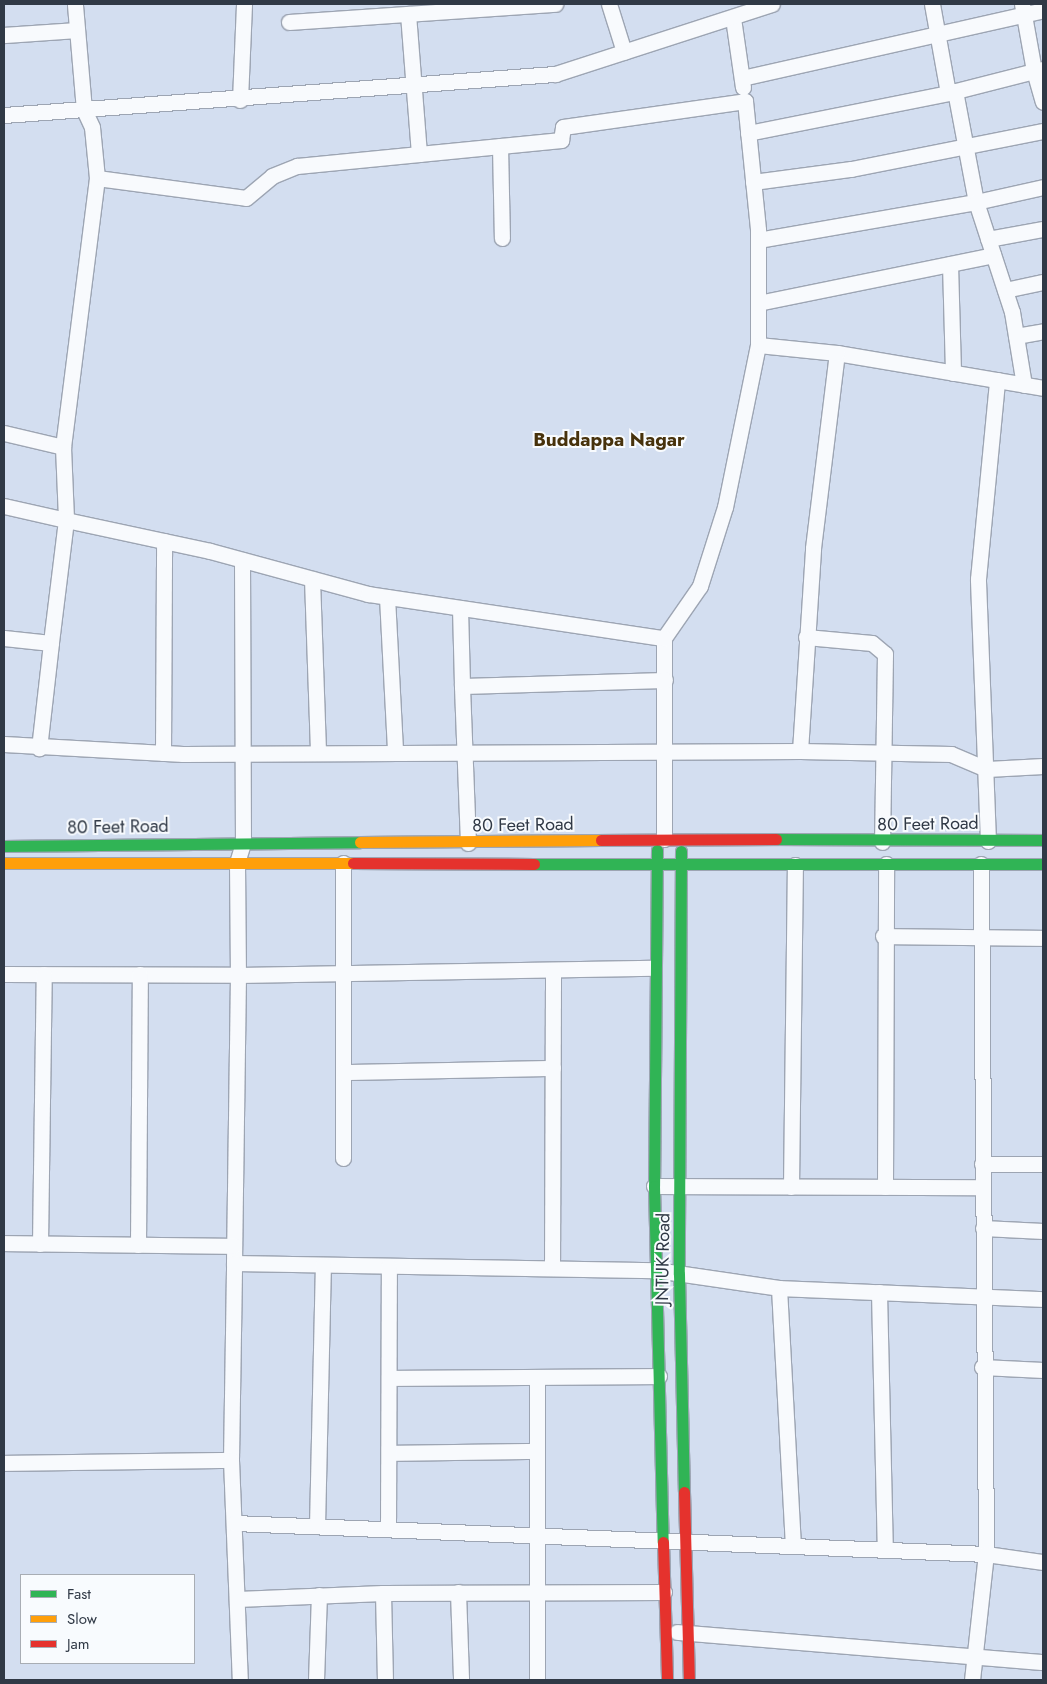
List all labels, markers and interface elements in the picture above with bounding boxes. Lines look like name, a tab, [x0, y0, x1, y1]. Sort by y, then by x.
district label: Buddappa Nagar	[533, 429, 685, 451]
street label: 80 Feet Road	[877, 812, 979, 836]
street label: 80 Feet Road	[472, 813, 574, 837]
street label: 80 Feet Road	[67, 815, 169, 839]
street label: JNTUK Road	[651, 1213, 675, 1305]
legend	[20, 1574, 195, 1664]
text: Fast	[67, 1583, 91, 1605]
text: Slow	[67, 1608, 97, 1630]
text: Jam	[67, 1633, 90, 1655]

